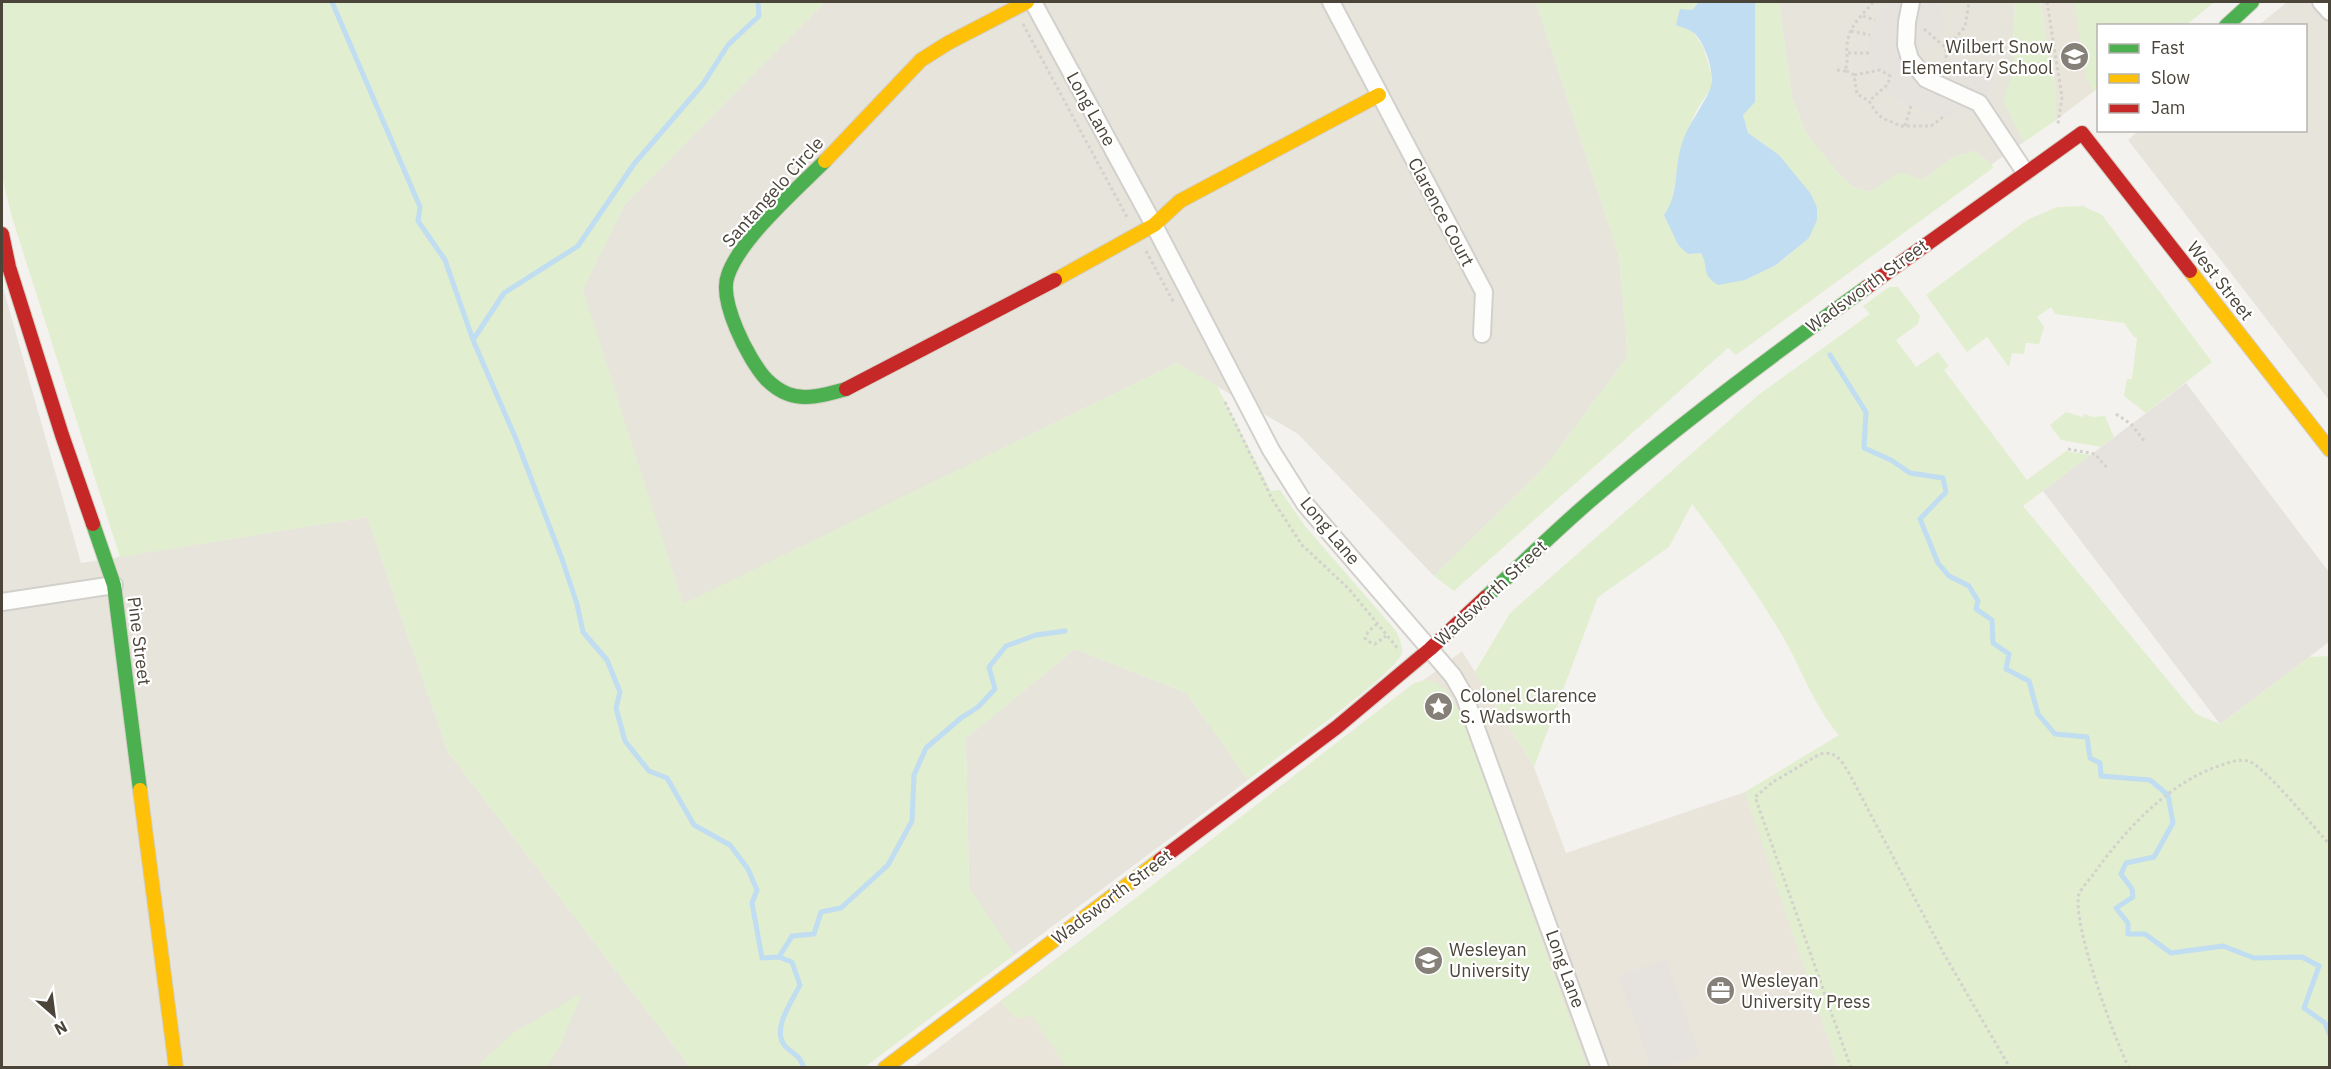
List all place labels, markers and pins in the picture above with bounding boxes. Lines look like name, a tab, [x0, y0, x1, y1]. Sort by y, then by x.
place label: Wilbert Snow Elementary School	[1901, 35, 2053, 79]
school or university icon: Wilbert Snow Elementary School	[2058, 41, 2090, 73]
place label: Colonel Clarence S. Wadsworth	[1460, 684, 1597, 728]
place icon: Colonel Clarence S. Wadsworth	[1423, 690, 1455, 722]
place label: Wesleyan University	[1449, 938, 1530, 982]
school or university icon: Wesleyan University	[1412, 944, 1444, 976]
place label: Wesleyan University Press	[1741, 969, 1871, 1013]
office icon: Wesleyan University Press	[1704, 975, 1736, 1007]

